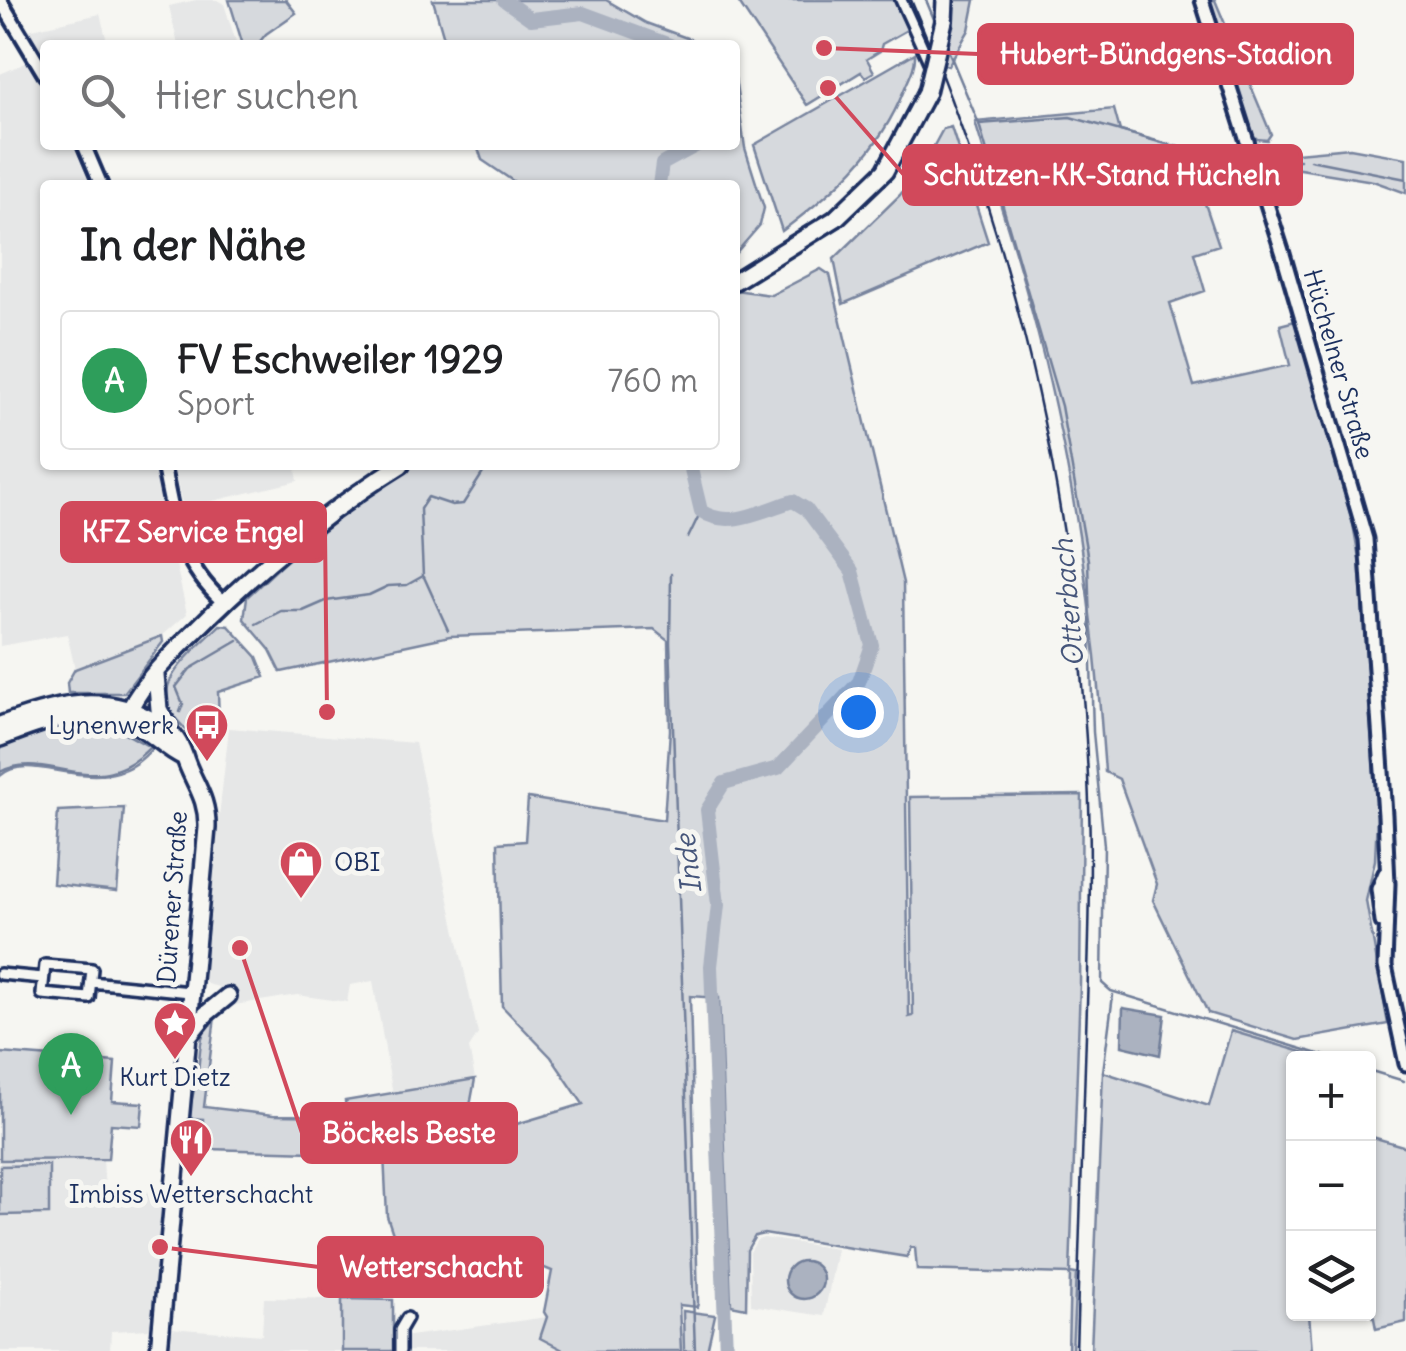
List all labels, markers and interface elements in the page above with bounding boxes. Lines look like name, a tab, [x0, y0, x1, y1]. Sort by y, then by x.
callout: Hubert-Bündgens-Stadion	[979, 25, 1352, 83]
text: Hubert-Bündgens-Stadion	[1000, 36, 1332, 72]
search box	[40, 40, 740, 150]
icon: search	[75, 68, 130, 123]
text: Hier suchen	[155, 72, 359, 119]
callout: Schützen-KK-Stand Hücheln	[904, 146, 1301, 204]
text: Schützen-KK-Stand Hücheln	[924, 157, 1280, 193]
text: In der Nähe	[80, 219, 306, 271]
street label: Hüchelner Straße	[1297, 265, 1381, 463]
text: FV Eschweiler 1929	[177, 336, 504, 383]
text: A	[104, 360, 125, 401]
text: 760 m	[608, 360, 698, 401]
text: Sport	[177, 383, 255, 424]
callout: KFZ Service Engel	[62, 503, 325, 561]
text: KFZ Service Engel	[82, 514, 304, 550]
water label: Otterbach	[1044, 537, 1092, 669]
your location	[833, 687, 884, 738]
bus stop icon: Lynenwerk	[184, 702, 230, 763]
place label: Lynenwerk	[48, 709, 174, 741]
street label: Dürener Straße	[150, 810, 194, 984]
water label: Inde	[666, 830, 710, 896]
shop icon: OBI	[278, 839, 324, 900]
place label: OBI	[334, 846, 380, 878]
place icon: Kurt Dietz	[152, 1000, 198, 1061]
pin: A	[38, 1032, 104, 1115]
map controls	[1286, 1051, 1376, 1321]
button: +	[1286, 1051, 1376, 1141]
place label: Kurt Dietz	[119, 1061, 231, 1093]
callout: Böckels Beste	[302, 1104, 516, 1162]
text: Böckels Beste	[322, 1115, 496, 1151]
restaurant icon: Imbiss Wetterschacht	[168, 1117, 214, 1178]
button: −	[1286, 1141, 1376, 1231]
place label: Imbiss Wetterschacht	[69, 1178, 313, 1210]
button: layers	[1286, 1231, 1376, 1321]
callout: Wetterschacht	[319, 1238, 542, 1296]
text: Wetterschacht	[339, 1249, 523, 1285]

